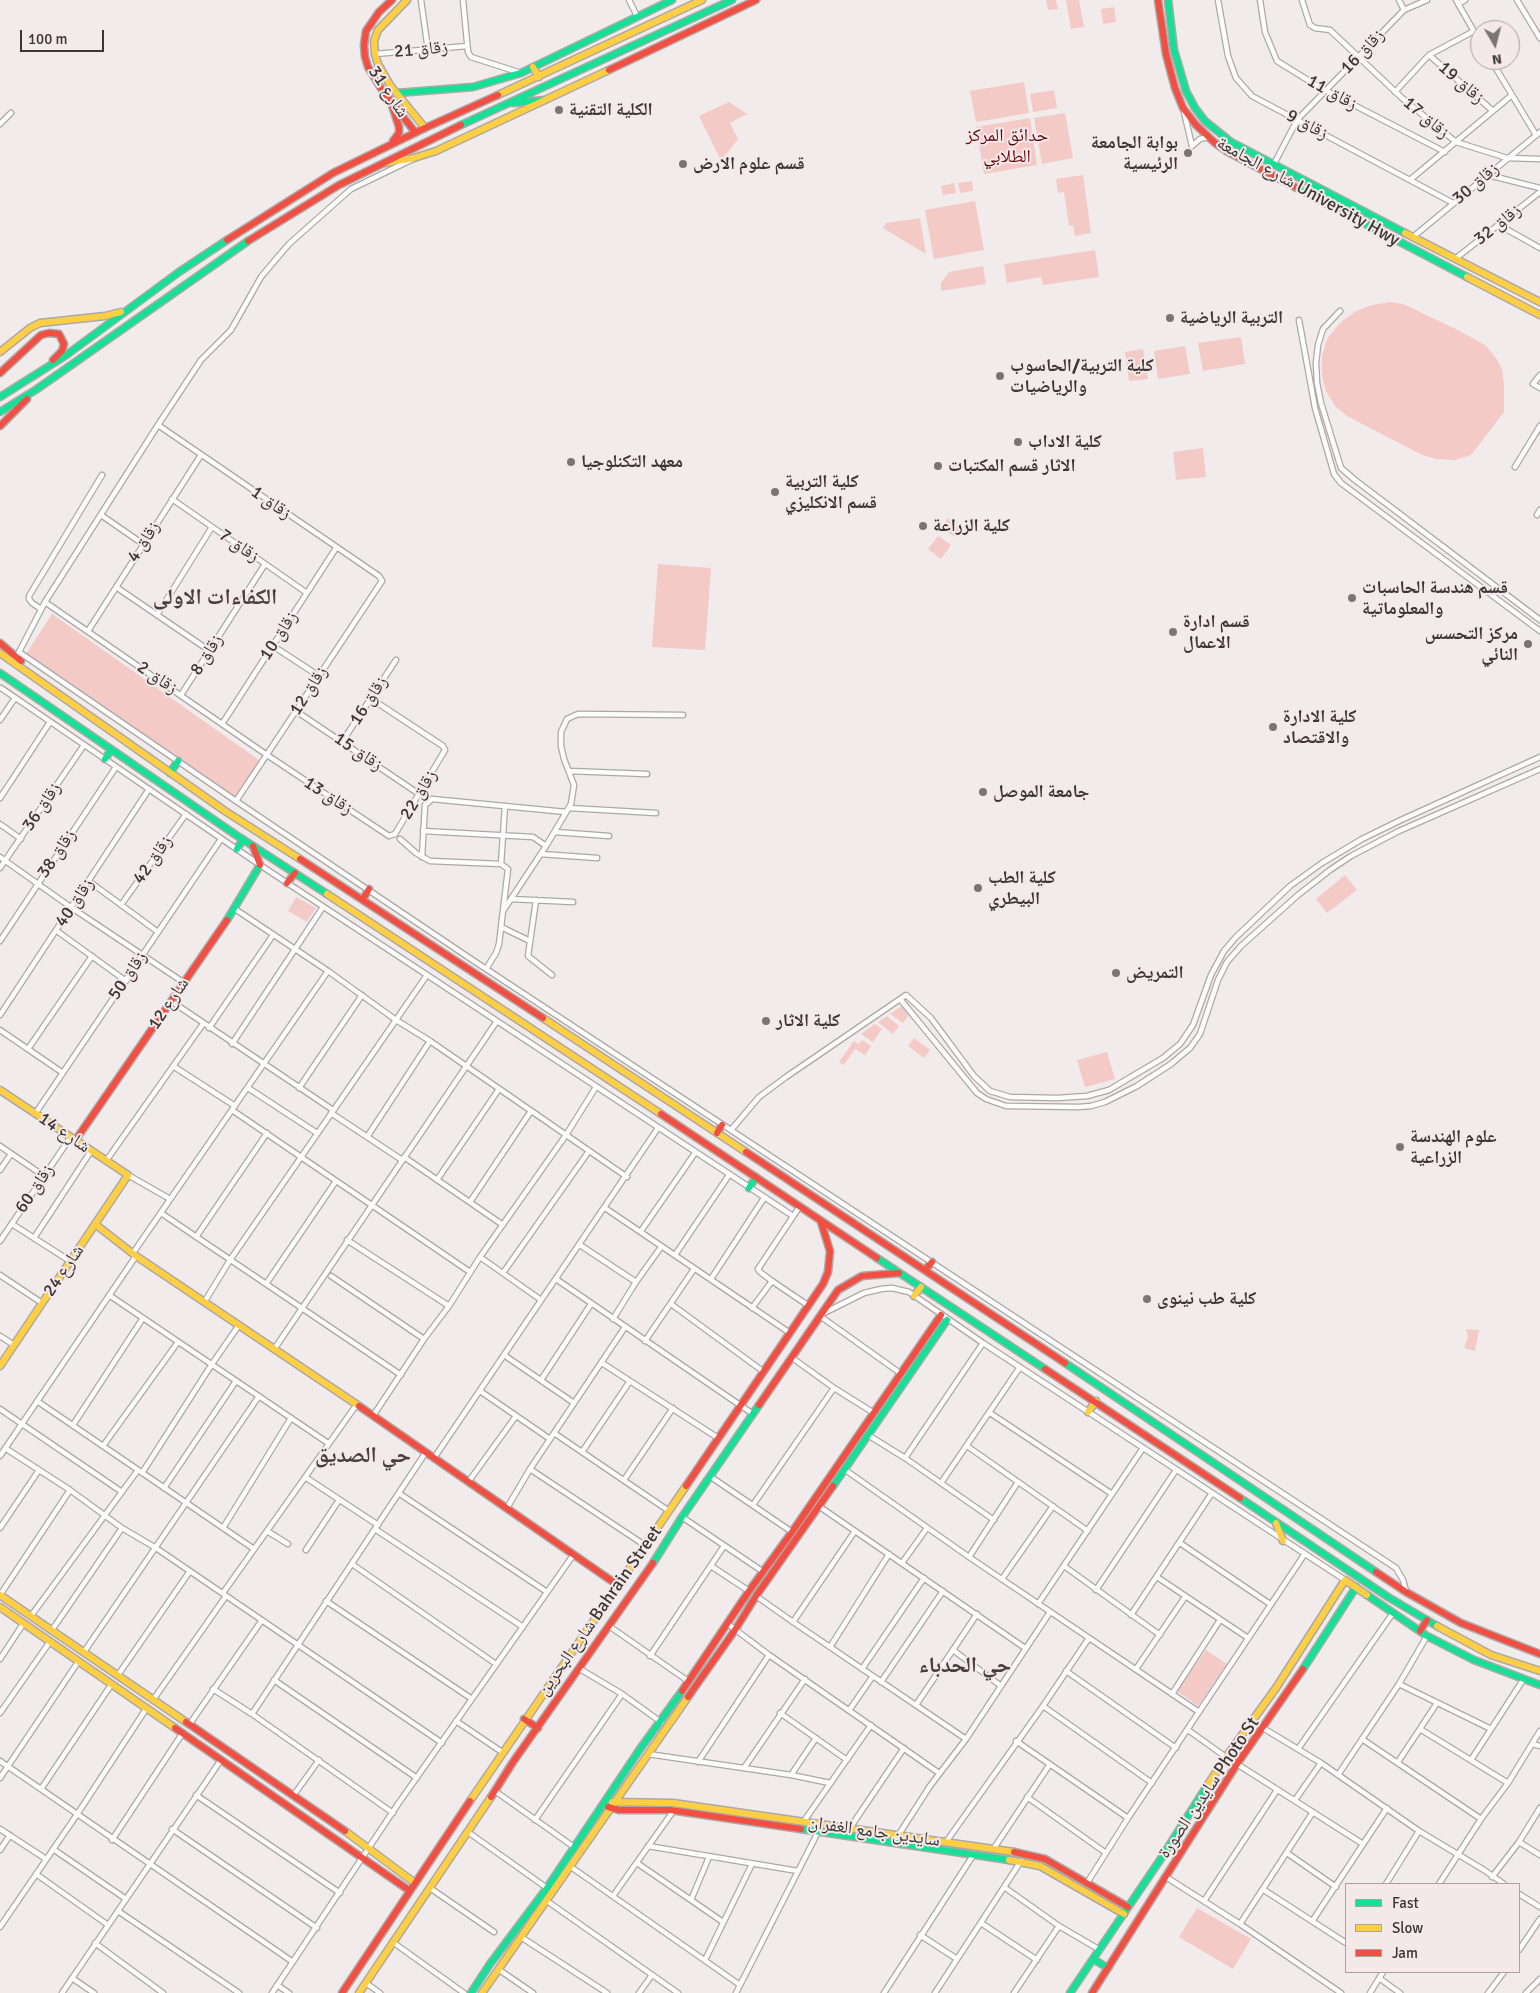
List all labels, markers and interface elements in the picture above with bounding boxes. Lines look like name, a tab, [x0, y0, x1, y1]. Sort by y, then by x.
scale bar	[22, 20, 106, 52]
north arrow	[1470, 20, 1520, 70]
street label: زقاق 16	[1336, 25, 1390, 79]
text: 100 m	[28, 30, 68, 48]
street label: زقاق 21	[393, 37, 449, 63]
text: N	[1491, 50, 1503, 68]
street label: زقاق 19	[1433, 57, 1489, 109]
street label: شارع 31	[363, 62, 413, 122]
street label: زقاق 11	[1303, 70, 1361, 116]
street label: زقاق 17	[1398, 92, 1454, 144]
place label: الكلية التقنية	[569, 99, 653, 121]
marker: الكلية التقنية	[553, 104, 565, 116]
street label: زقاق 9	[1282, 105, 1332, 145]
park label: حدائق المركز الطلابي	[966, 125, 1048, 168]
place label: بوابة الجامعة الرئيسية	[1091, 132, 1178, 174]
street label: شارع الجامعة University Hwy	[1213, 133, 1403, 251]
marker: بوابة الجامعة الرئيسية	[1182, 147, 1194, 159]
place label: قسم علوم الارض	[693, 153, 805, 175]
marker: قسم علوم الارض	[677, 158, 689, 170]
street label: زقاق 30	[1448, 158, 1504, 210]
street label: زقاق 32	[1470, 200, 1526, 250]
place label: التربية الرياضية	[1180, 307, 1283, 329]
marker: التربية الرياضية	[1164, 312, 1176, 324]
place label: كلية التربية/الحاسوب والرياضيات	[1010, 355, 1154, 398]
marker: كلية التربية/الحاسوب والرياضيات	[994, 370, 1006, 382]
place label: كلية الاداب	[1028, 431, 1102, 453]
marker: كلية الاداب	[1012, 436, 1024, 448]
place label: معهد التكنلوجيا	[581, 451, 683, 473]
place label: الاثار قسم المكتبات	[948, 455, 1076, 477]
marker: معهد التكنلوجيا	[565, 456, 577, 468]
marker: الاثار قسم المكتبات	[932, 460, 944, 472]
place label: كلية التربية قسم الانكليزي	[785, 471, 877, 514]
street label: زقاق 1	[247, 481, 295, 525]
marker: كلية التربية قسم الانكليزي	[769, 486, 781, 498]
place label: كلية الزراعة	[933, 515, 1010, 537]
street label: زقاق 4	[123, 518, 165, 566]
marker: كلية الزراعة	[917, 520, 929, 532]
street label: زقاق 7	[215, 524, 263, 568]
place label: قسم هندسة الحاسبات والمعلوماتية	[1362, 577, 1508, 620]
district label: الكفاءات الاولى	[153, 585, 277, 611]
marker: قسم هندسة الحاسبات والمعلوماتية	[1346, 592, 1358, 604]
street label: زقاق 10	[255, 607, 303, 665]
place label: قسم ادارة الاعمال	[1183, 611, 1250, 654]
place label: مركز التحسس النائي	[1425, 623, 1518, 666]
marker: قسم ادارة الاعمال	[1167, 626, 1179, 638]
street label: زقاق 8	[186, 631, 228, 679]
marker: مركز التحسس النائي	[1522, 638, 1534, 650]
street label: زقاق 2	[133, 657, 181, 699]
street label: زقاق 12	[285, 662, 333, 720]
street label: زقاق 16	[345, 672, 393, 730]
place label: كلية الادارة والاقتصاد	[1283, 706, 1357, 749]
marker: كلية الادارة والاقتصاد	[1267, 721, 1279, 733]
street label: زقاق 15	[330, 728, 386, 776]
street label: زقاق 22	[396, 766, 442, 824]
street label: زقاق 13	[299, 772, 357, 820]
street label: زقاق 36	[18, 779, 66, 835]
place label: جامعة الموصل	[993, 781, 1089, 803]
marker: جامعة الموصل	[977, 786, 989, 798]
street label: زقاق 38	[33, 826, 81, 882]
street label: زقاق 42	[129, 832, 177, 888]
place label: كلية الطب البيطري	[988, 867, 1056, 910]
street label: زقاق 40	[51, 875, 99, 931]
marker: كلية الطب البيطري	[972, 882, 984, 894]
street label: زقاق 50	[104, 948, 152, 1004]
place label: التمريض	[1126, 962, 1184, 984]
marker: التمريض	[1110, 967, 1122, 979]
street label: شارع 12	[144, 974, 194, 1034]
place label: كلية الاثار	[776, 1010, 840, 1032]
marker: كلية الاثار	[760, 1015, 772, 1027]
street label: شارع 14	[34, 1108, 94, 1158]
place label: علوم الهندسة الزراعية	[1410, 1126, 1497, 1168]
marker: علوم الهندسة الزراعية	[1394, 1141, 1406, 1153]
street label: زقاق 60	[11, 1161, 59, 1217]
street label: شارع 24	[39, 1241, 89, 1301]
place label: كلية طب نينوى	[1157, 1288, 1256, 1310]
marker: كلية طب نينوى	[1141, 1293, 1153, 1305]
district label: حي الصديق	[315, 1443, 411, 1469]
street label: شارع البحرين Bahrain Street	[533, 1522, 667, 1700]
district label: حي الحدباء	[919, 1653, 1011, 1679]
street label: سايدين الصورة Photo St	[1154, 1713, 1264, 1863]
street label: سايدين جامع الغفران	[807, 1812, 941, 1852]
legend	[1345, 1883, 1520, 1973]
text: Fast	[1392, 1894, 1419, 1912]
text: Slow	[1392, 1919, 1423, 1937]
text: Jam	[1392, 1944, 1418, 1962]

